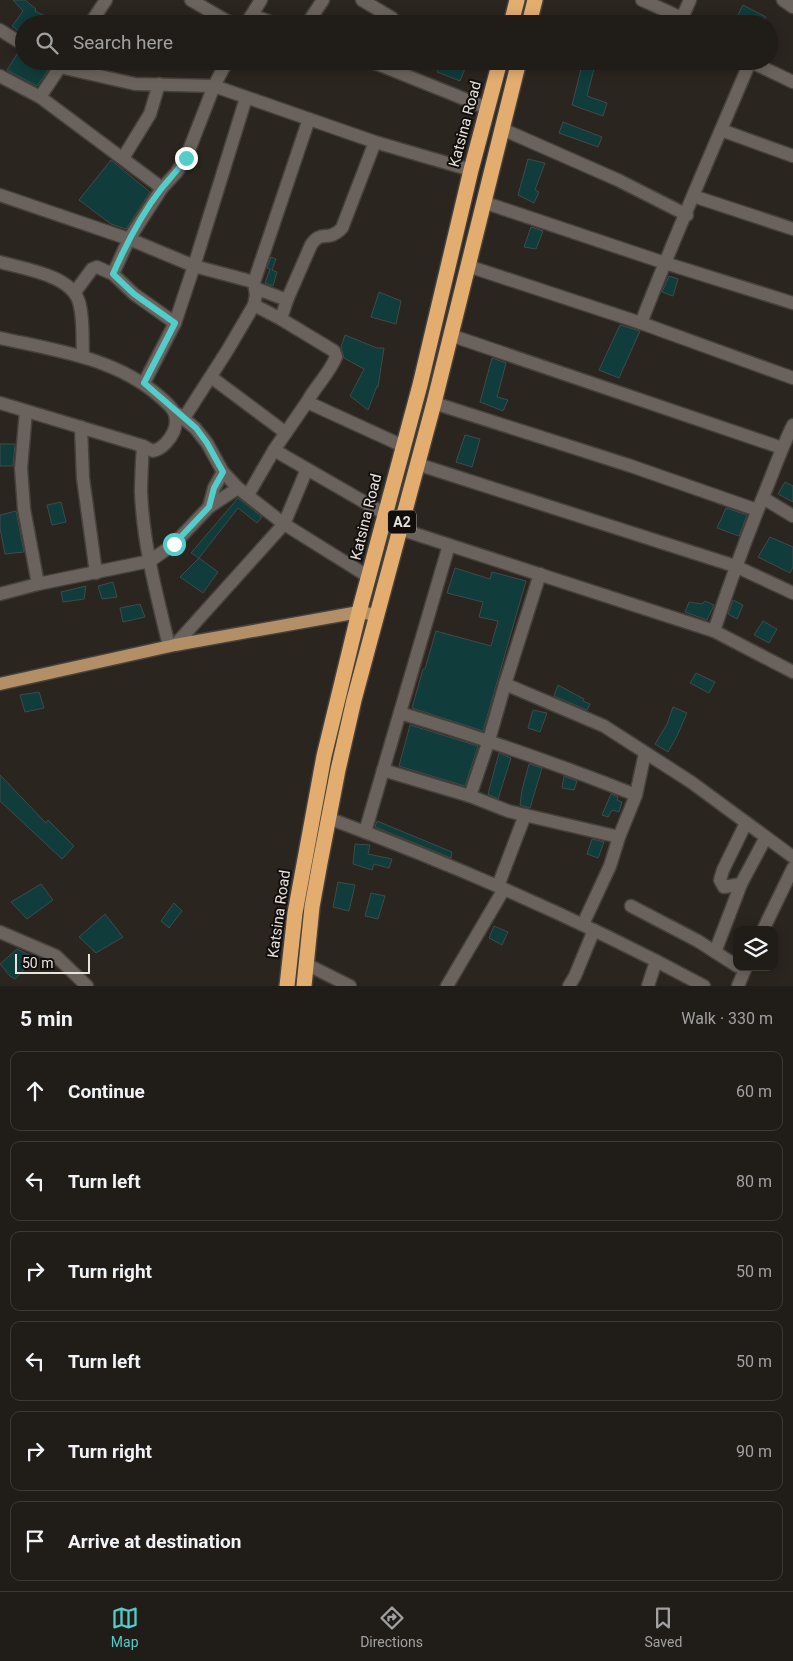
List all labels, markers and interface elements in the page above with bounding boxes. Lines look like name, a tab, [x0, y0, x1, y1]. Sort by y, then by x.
search box	[15, 15, 778, 70]
icon: search	[33, 29, 61, 57]
text: Search here	[73, 31, 173, 54]
street label: Katsina Road	[445, 79, 485, 169]
route end	[175, 147, 198, 170]
street label: Katsina Road	[347, 472, 385, 562]
road number: A2	[388, 511, 416, 534]
route start	[163, 533, 186, 556]
street label: Katsina Road	[264, 869, 294, 959]
map controls	[733, 926, 778, 971]
button: layers	[733, 926, 778, 971]
scale bar	[15, 951, 90, 974]
text: 50 m	[22, 955, 54, 971]
text: 5 min	[20, 1007, 73, 1031]
text: Walk · 330 m	[681, 1009, 773, 1028]
icon: ahead	[21, 1077, 49, 1105]
text: Continue	[68, 1080, 145, 1103]
text: 60 m	[736, 1082, 772, 1101]
icon: left	[21, 1167, 49, 1195]
text: Turn left	[68, 1170, 141, 1193]
text: 80 m	[736, 1172, 772, 1191]
icon: right	[21, 1257, 49, 1285]
text: Turn right	[68, 1260, 152, 1283]
text: 50 m	[736, 1262, 772, 1281]
icon: left	[21, 1347, 49, 1375]
text: Turn left	[68, 1350, 141, 1373]
text: 50 m	[736, 1352, 772, 1371]
icon: right	[21, 1437, 49, 1465]
text: Turn right	[68, 1440, 152, 1463]
text: 90 m	[736, 1442, 772, 1461]
icon: arrive	[21, 1527, 49, 1555]
text: Arrive at destination	[68, 1530, 241, 1553]
tab: Map	[111, 1604, 139, 1650]
tab: Directions	[360, 1604, 423, 1650]
tab: Saved	[644, 1604, 682, 1650]

